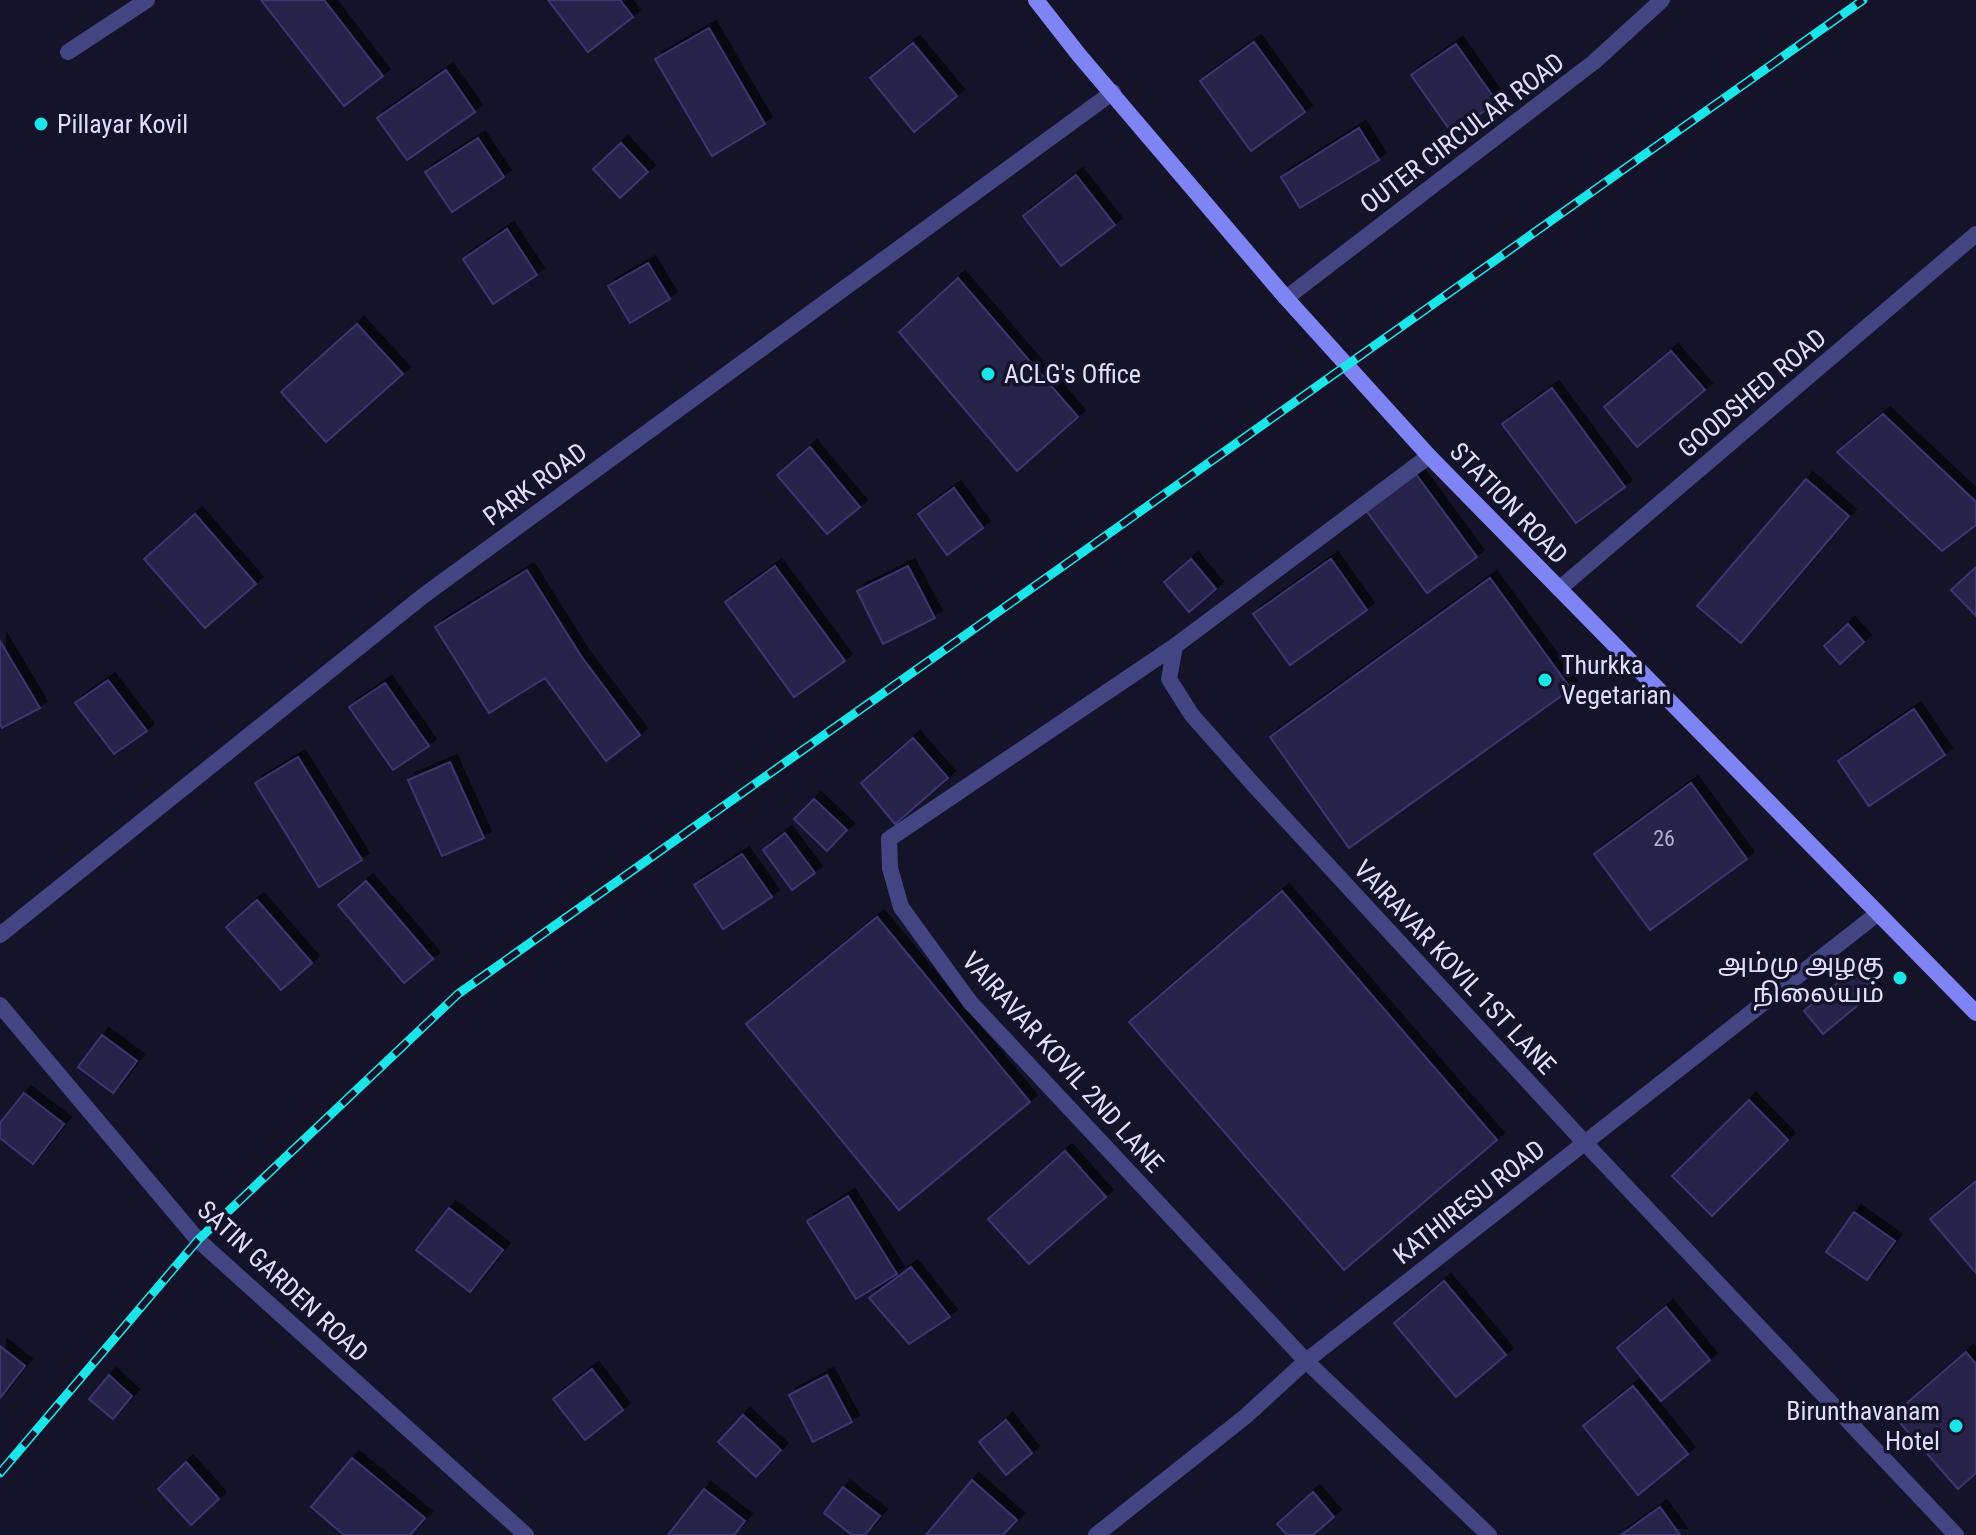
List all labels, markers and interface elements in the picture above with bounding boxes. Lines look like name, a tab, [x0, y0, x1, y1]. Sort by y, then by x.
street label: OUTER CIRCULAR ROAD	[1354, 47, 1570, 219]
place label: Pillayar Kovil	[57, 109, 188, 139]
marker: Pillayar Kovil	[32, 115, 50, 133]
street label: GOODSHED ROAD	[1672, 322, 1832, 464]
place label: ACLG's Office	[1004, 359, 1141, 389]
marker: ACLG's Office	[979, 365, 997, 383]
street label: PARK ROAD	[477, 436, 593, 532]
street label: STATION ROAD	[1444, 436, 1574, 570]
place label: Thurkka Vegetarian	[1561, 650, 1671, 710]
marker: Thurkka Vegetarian	[1536, 671, 1554, 689]
house number: 26	[1653, 826, 1675, 851]
street label: VAIRAVAR KOVIL 1ST LANE	[1348, 854, 1562, 1080]
street label: VAIRAVAR KOVIL 2ND LANE	[956, 946, 1170, 1178]
place label: அம்மு அழகு நிலையம்	[1718, 948, 1884, 1011]
marker: அம்மு அழகு நிலையம்	[1891, 969, 1909, 987]
street label: KATHIRESU ROAD	[1387, 1134, 1551, 1270]
street label: SATIN GARDEN ROAD	[192, 1194, 374, 1368]
place label: Birunthavanam Hotel	[1786, 1396, 1940, 1456]
marker: Birunthavanam Hotel	[1947, 1417, 1965, 1435]

